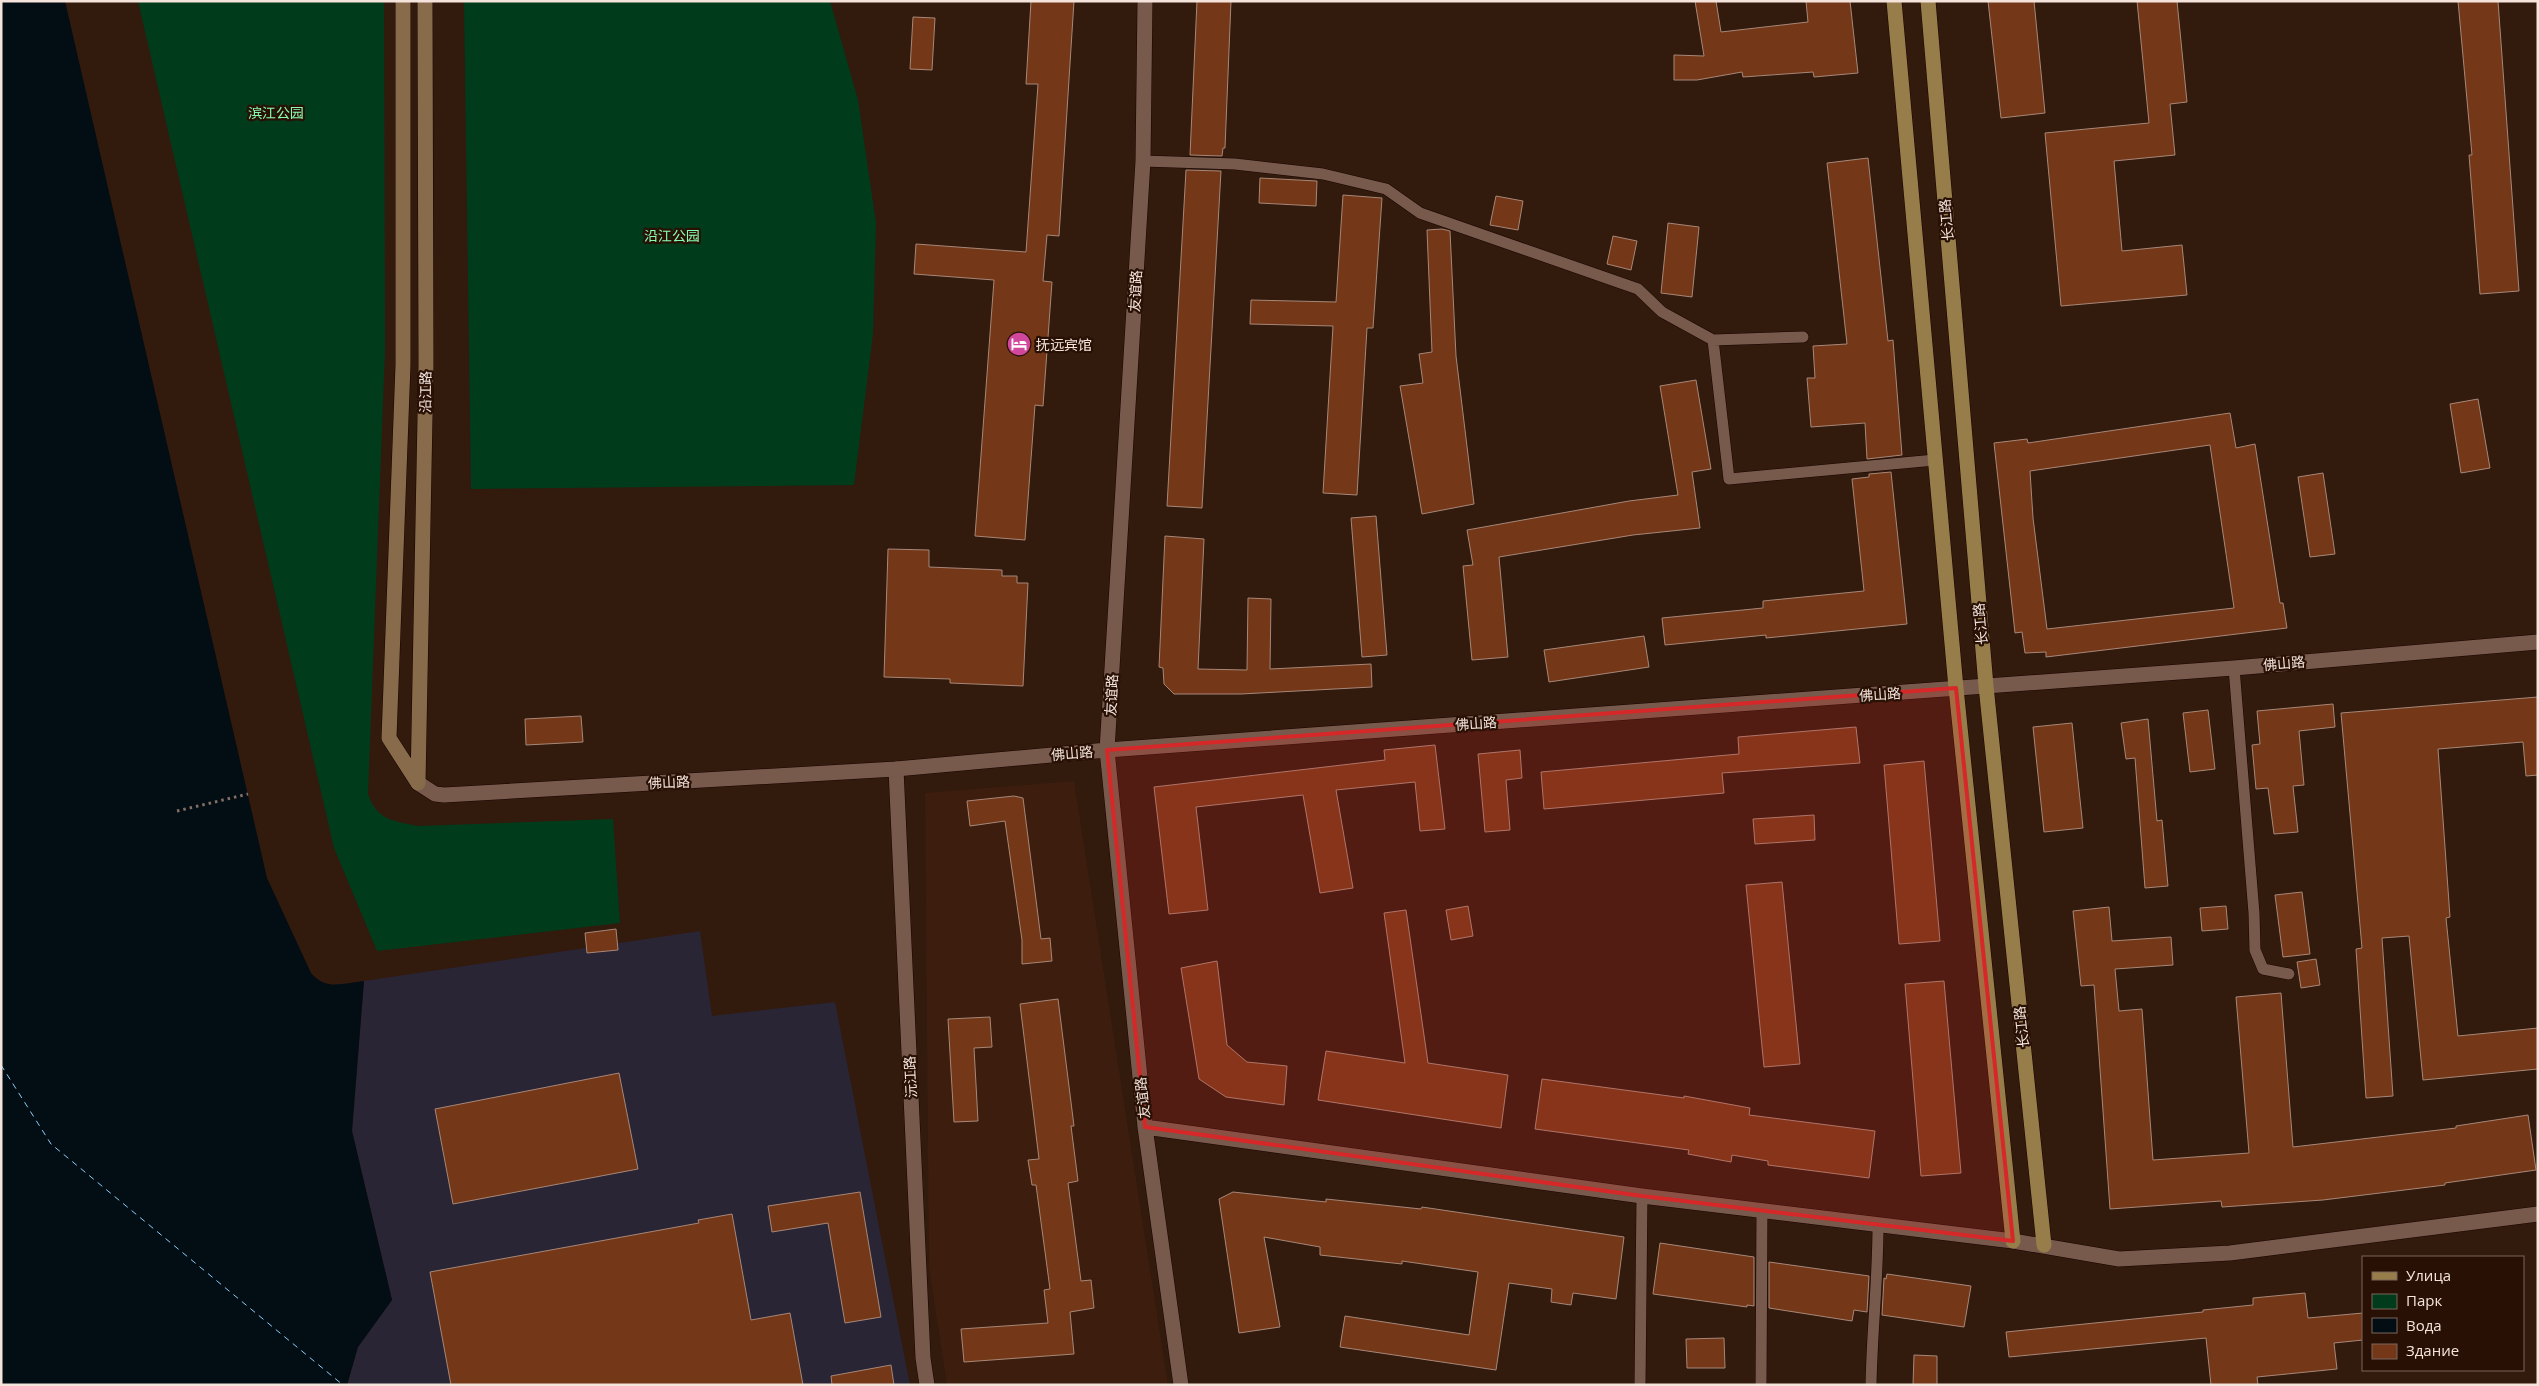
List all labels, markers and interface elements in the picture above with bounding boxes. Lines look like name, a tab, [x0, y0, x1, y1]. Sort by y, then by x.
park label: 滨江公园	[248, 103, 304, 122]
street label: 长江路	[1935, 198, 1957, 242]
park label: 沿江公园	[644, 226, 700, 245]
street label: 友谊路	[1124, 270, 1146, 312]
hotel icon: 抚远宾馆	[1006, 331, 1032, 357]
place label: 抚远宾馆	[1036, 335, 1092, 354]
street label: 沿江路	[415, 371, 435, 413]
street label: 长江路	[1969, 602, 1991, 646]
street label: 佛山路	[2262, 652, 2306, 674]
street label: 友谊路	[1100, 674, 1122, 716]
street label: 佛山路	[1858, 683, 1902, 705]
street label: 佛山路	[1454, 712, 1498, 734]
street label: 佛山路	[1050, 742, 1094, 764]
street label: 佛山路	[648, 771, 690, 793]
street label: 长江路	[2009, 1005, 2033, 1049]
street label: 沅江路	[899, 1056, 921, 1098]
street label: 友谊路	[1130, 1076, 1154, 1120]
legend	[2362, 1256, 2524, 1371]
text: Улица	[2406, 1265, 2451, 1285]
text: Парк	[2406, 1290, 2442, 1310]
text: Вода	[2406, 1315, 2442, 1335]
text: Здание	[2406, 1340, 2459, 1360]

